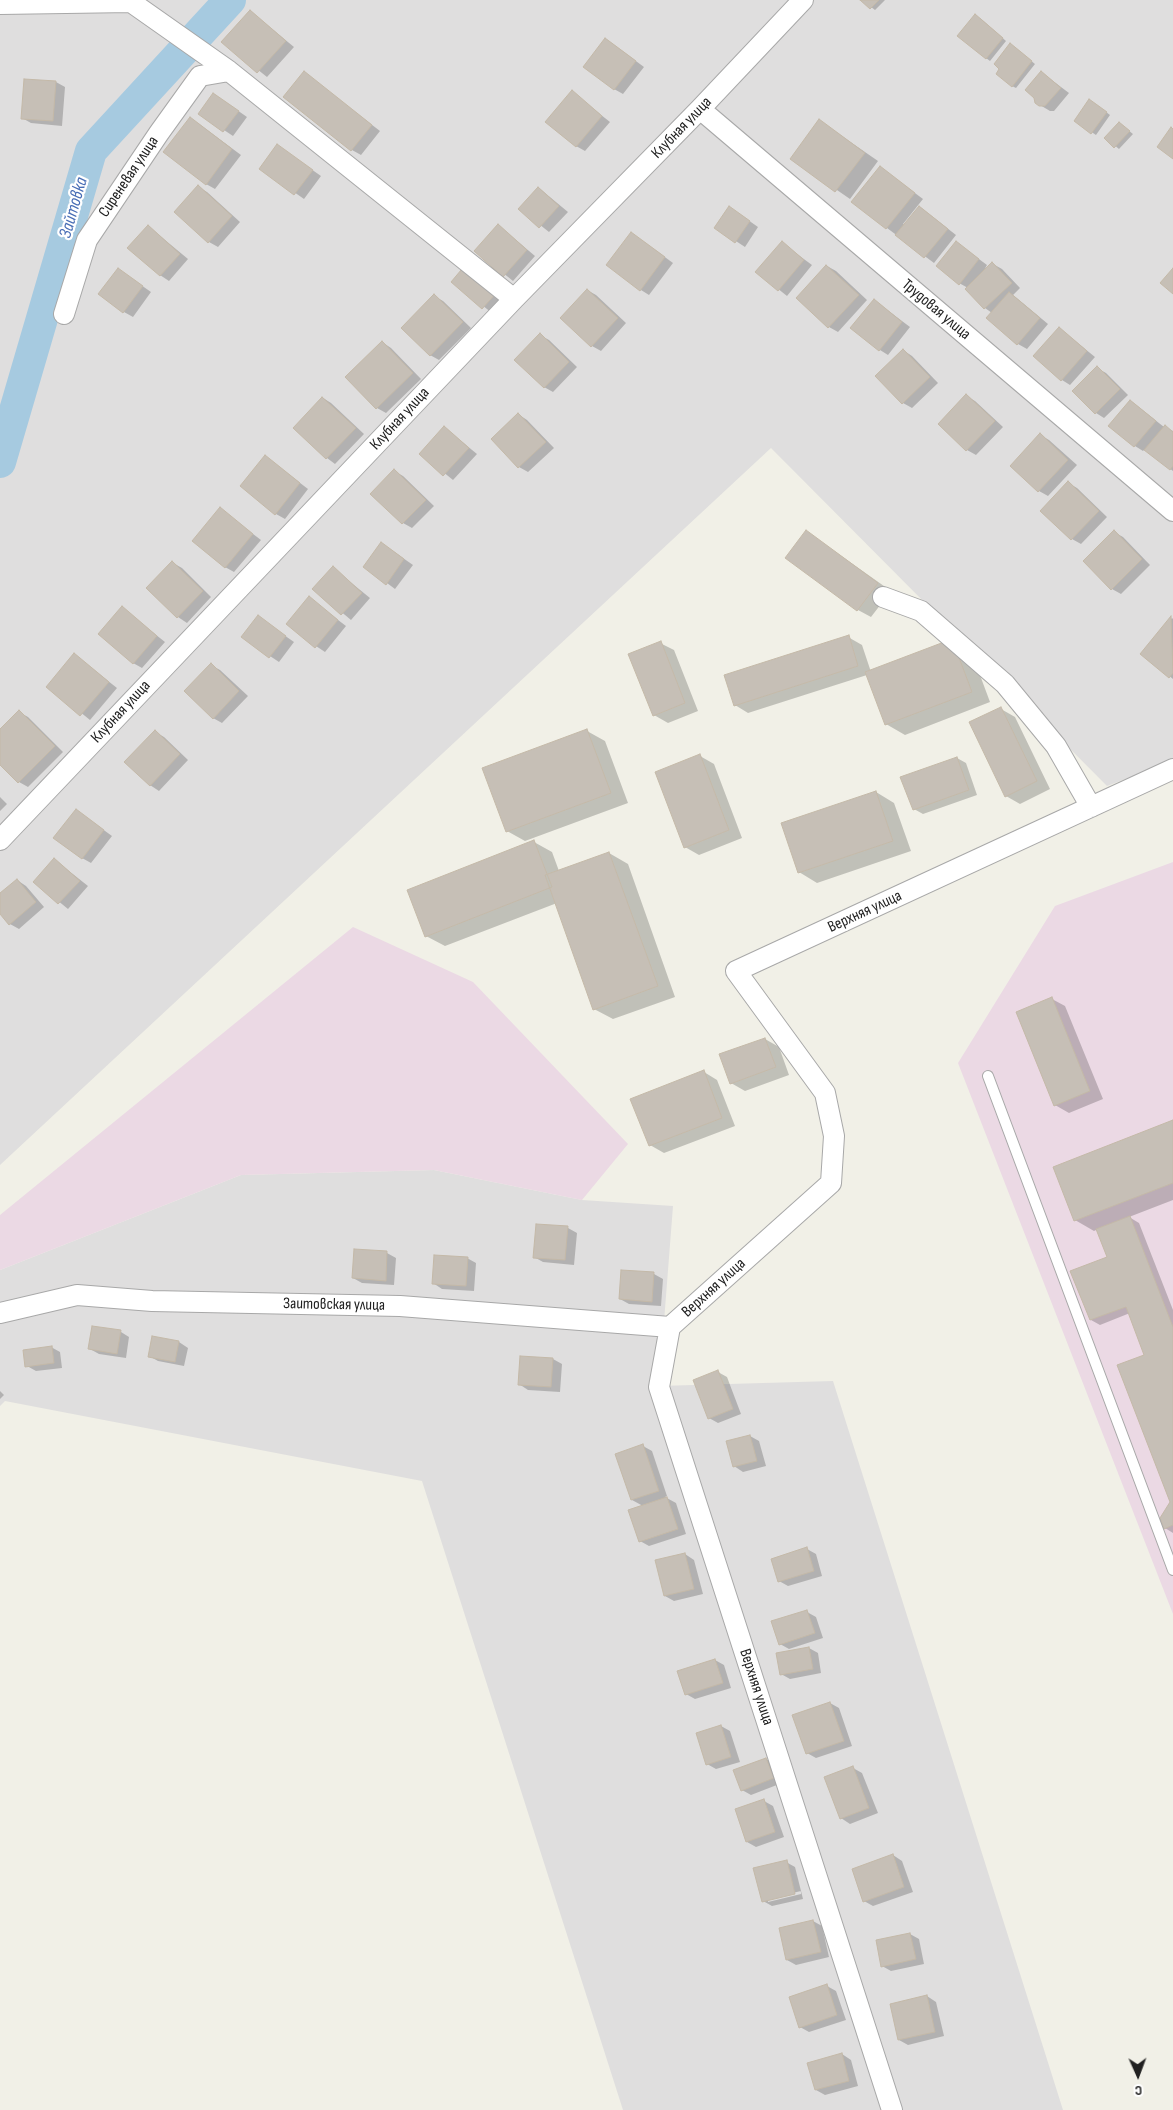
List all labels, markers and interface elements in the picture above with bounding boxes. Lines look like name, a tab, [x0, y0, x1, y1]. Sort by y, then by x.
street label: Клубная улица	[648, 93, 716, 163]
street label: Сиреневая улица	[95, 133, 163, 221]
water label: Зайтовка	[55, 175, 93, 241]
street label: Трудовая улица	[898, 276, 974, 344]
street label: Клубная улица	[366, 384, 434, 454]
street label: Клубная улица	[87, 677, 155, 747]
street label: Верхняя улица	[825, 887, 905, 937]
street label: Верхняя улица	[678, 1254, 750, 1322]
street label: Заитовская улица	[283, 1295, 385, 1315]
street label: Верхняя улица	[735, 1646, 777, 1728]
north arrow	[1113, 2050, 1163, 2100]
text: С	[1135, 2082, 1142, 2099]

